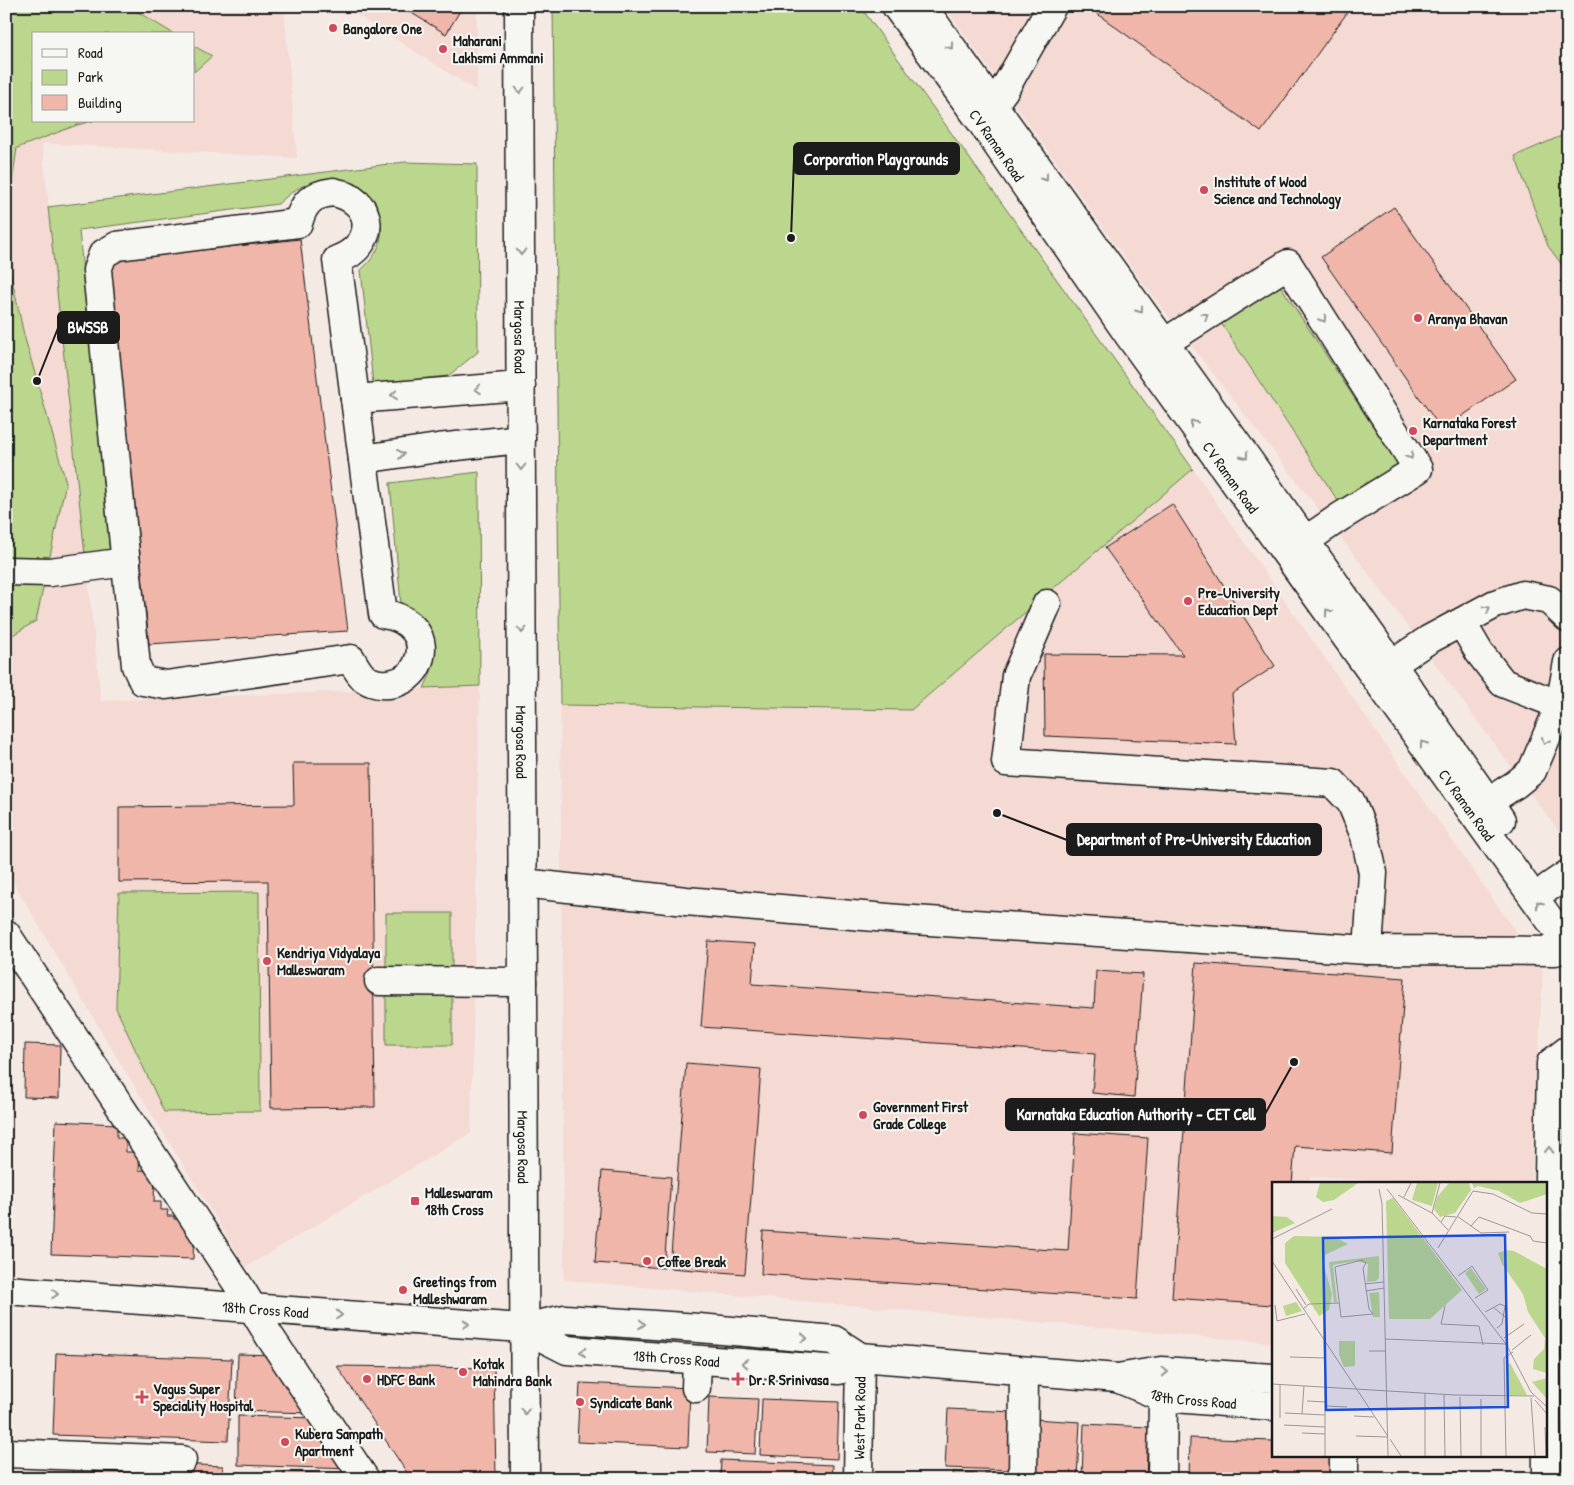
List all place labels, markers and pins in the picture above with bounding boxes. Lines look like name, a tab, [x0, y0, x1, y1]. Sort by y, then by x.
place label: Bangalore One	[343, 18, 422, 40]
marker: Bangalore One	[327, 22, 339, 34]
place label: Maharani Lakhsmi Ammani	[453, 30, 544, 68]
marker: Maharani Lakhsmi Ammani	[437, 43, 449, 55]
callout: Corporation Playgrounds	[794, 143, 959, 174]
place label: Institute of Wood Science and Technology	[1214, 171, 1342, 210]
marker: Institute of Wood Science and Technology	[1198, 184, 1210, 196]
place label: Aranya Bhavan	[1428, 308, 1508, 330]
callout: BWSSB	[58, 312, 119, 343]
marker: Aranya Bhavan	[1412, 312, 1424, 324]
place label: Karnataka Forest Department	[1423, 412, 1517, 451]
marker: Karnataka Forest Department	[1407, 425, 1419, 437]
place label: Pre-University Education Dept	[1198, 582, 1280, 621]
marker: Pre-University Education Dept	[1182, 595, 1194, 607]
callout: Department of Pre-University Education	[1067, 824, 1321, 855]
place label: Kendriya Vidyalaya Malleswaram	[277, 942, 380, 980]
marker: Kendriya Vidyalaya Malleswaram	[261, 955, 273, 967]
place label: Government First Grade College	[873, 1096, 969, 1135]
callout: Karnataka Education Authority - CET Cell	[1006, 1099, 1265, 1130]
marker: Government First Grade College	[857, 1109, 869, 1121]
place label: Malleswaram 18th Cross	[425, 1182, 493, 1220]
marker: Malleswaram 18th Cross	[409, 1195, 421, 1207]
place label: Coffee Break	[657, 1251, 727, 1272]
marker: Coffee Break	[641, 1255, 653, 1267]
place label: Greetings from Malleshwaram	[413, 1271, 497, 1309]
marker: Greetings from Malleshwaram	[397, 1284, 409, 1296]
place label: Kotak Mahindra Bank	[473, 1353, 552, 1391]
marker: Kotak Mahindra Bank	[457, 1366, 469, 1378]
place label: HDFC Bank	[377, 1369, 436, 1390]
place label: Dr. R Srinivasa	[749, 1369, 829, 1390]
marker: Dr. R Srinivasa	[731, 1372, 745, 1386]
marker: HDFC Bank	[361, 1373, 373, 1385]
place label: Vagus Super Speciality Hospital	[153, 1378, 254, 1417]
marker: Vagus Super Speciality Hospital	[135, 1390, 149, 1404]
place label: Syndicate Bank	[590, 1392, 673, 1414]
marker: Syndicate Bank	[574, 1396, 586, 1408]
place label: Kubera Sampath Apartment	[295, 1423, 384, 1462]
marker: Kubera Sampath Apartment	[279, 1436, 291, 1448]

